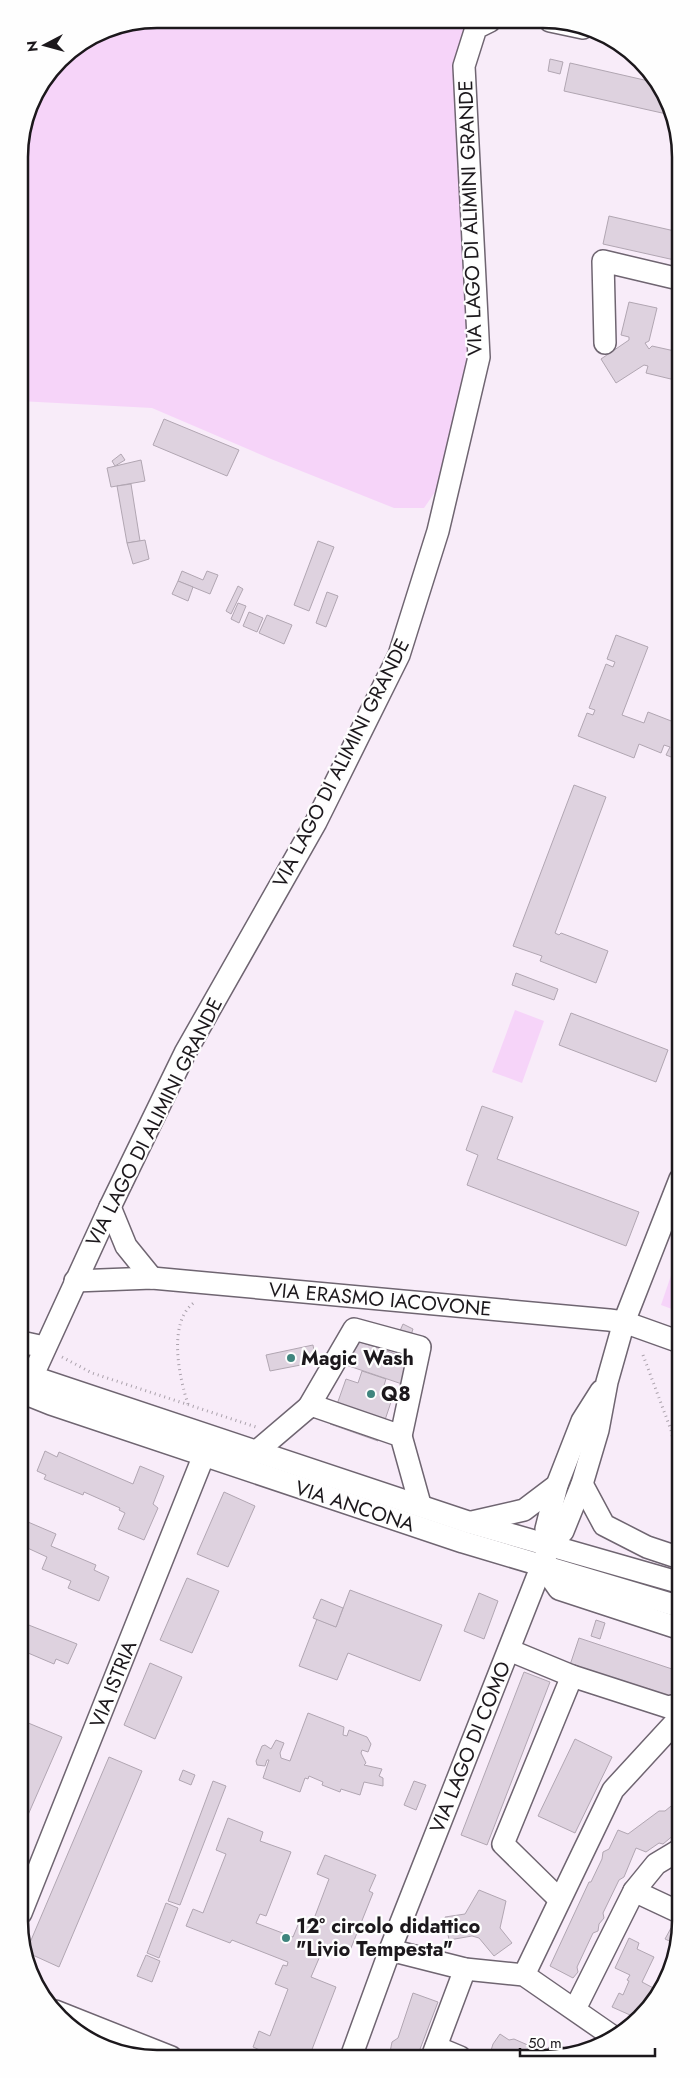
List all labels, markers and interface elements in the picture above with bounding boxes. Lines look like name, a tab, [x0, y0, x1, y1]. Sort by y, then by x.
north arrow	[20, 20, 70, 70]
text: N	[22, 40, 43, 53]
street label: VIA LAGO DI ALIMINI GRANDE	[451, 80, 490, 356]
street label: VIA LAGO DI ALIMINI GRANDE	[266, 634, 417, 893]
street label: VIA LAGO DI ALIMINI GRANDE	[79, 993, 230, 1252]
street label: VIA ERASMO IACOVONE	[267, 1275, 492, 1324]
place label: Magic Wash	[301, 1344, 414, 1373]
marker: Magic Wash	[285, 1352, 297, 1364]
place label: Q8	[381, 1380, 411, 1409]
marker: Q8	[365, 1388, 377, 1400]
street label: VIA ANCONA	[291, 1473, 419, 1540]
street label: VIA ISTRIA	[83, 1635, 144, 1732]
street label: VIA LAGO DI COMO	[423, 1657, 518, 1837]
place label: 12° circolo didattico "Livio Tempesta"	[296, 1912, 481, 1964]
marker: 12° circolo didattico "Livio Tempesta"	[280, 1932, 292, 1944]
scale bar	[520, 2026, 655, 2058]
text: 50 m	[528, 2032, 562, 2054]

